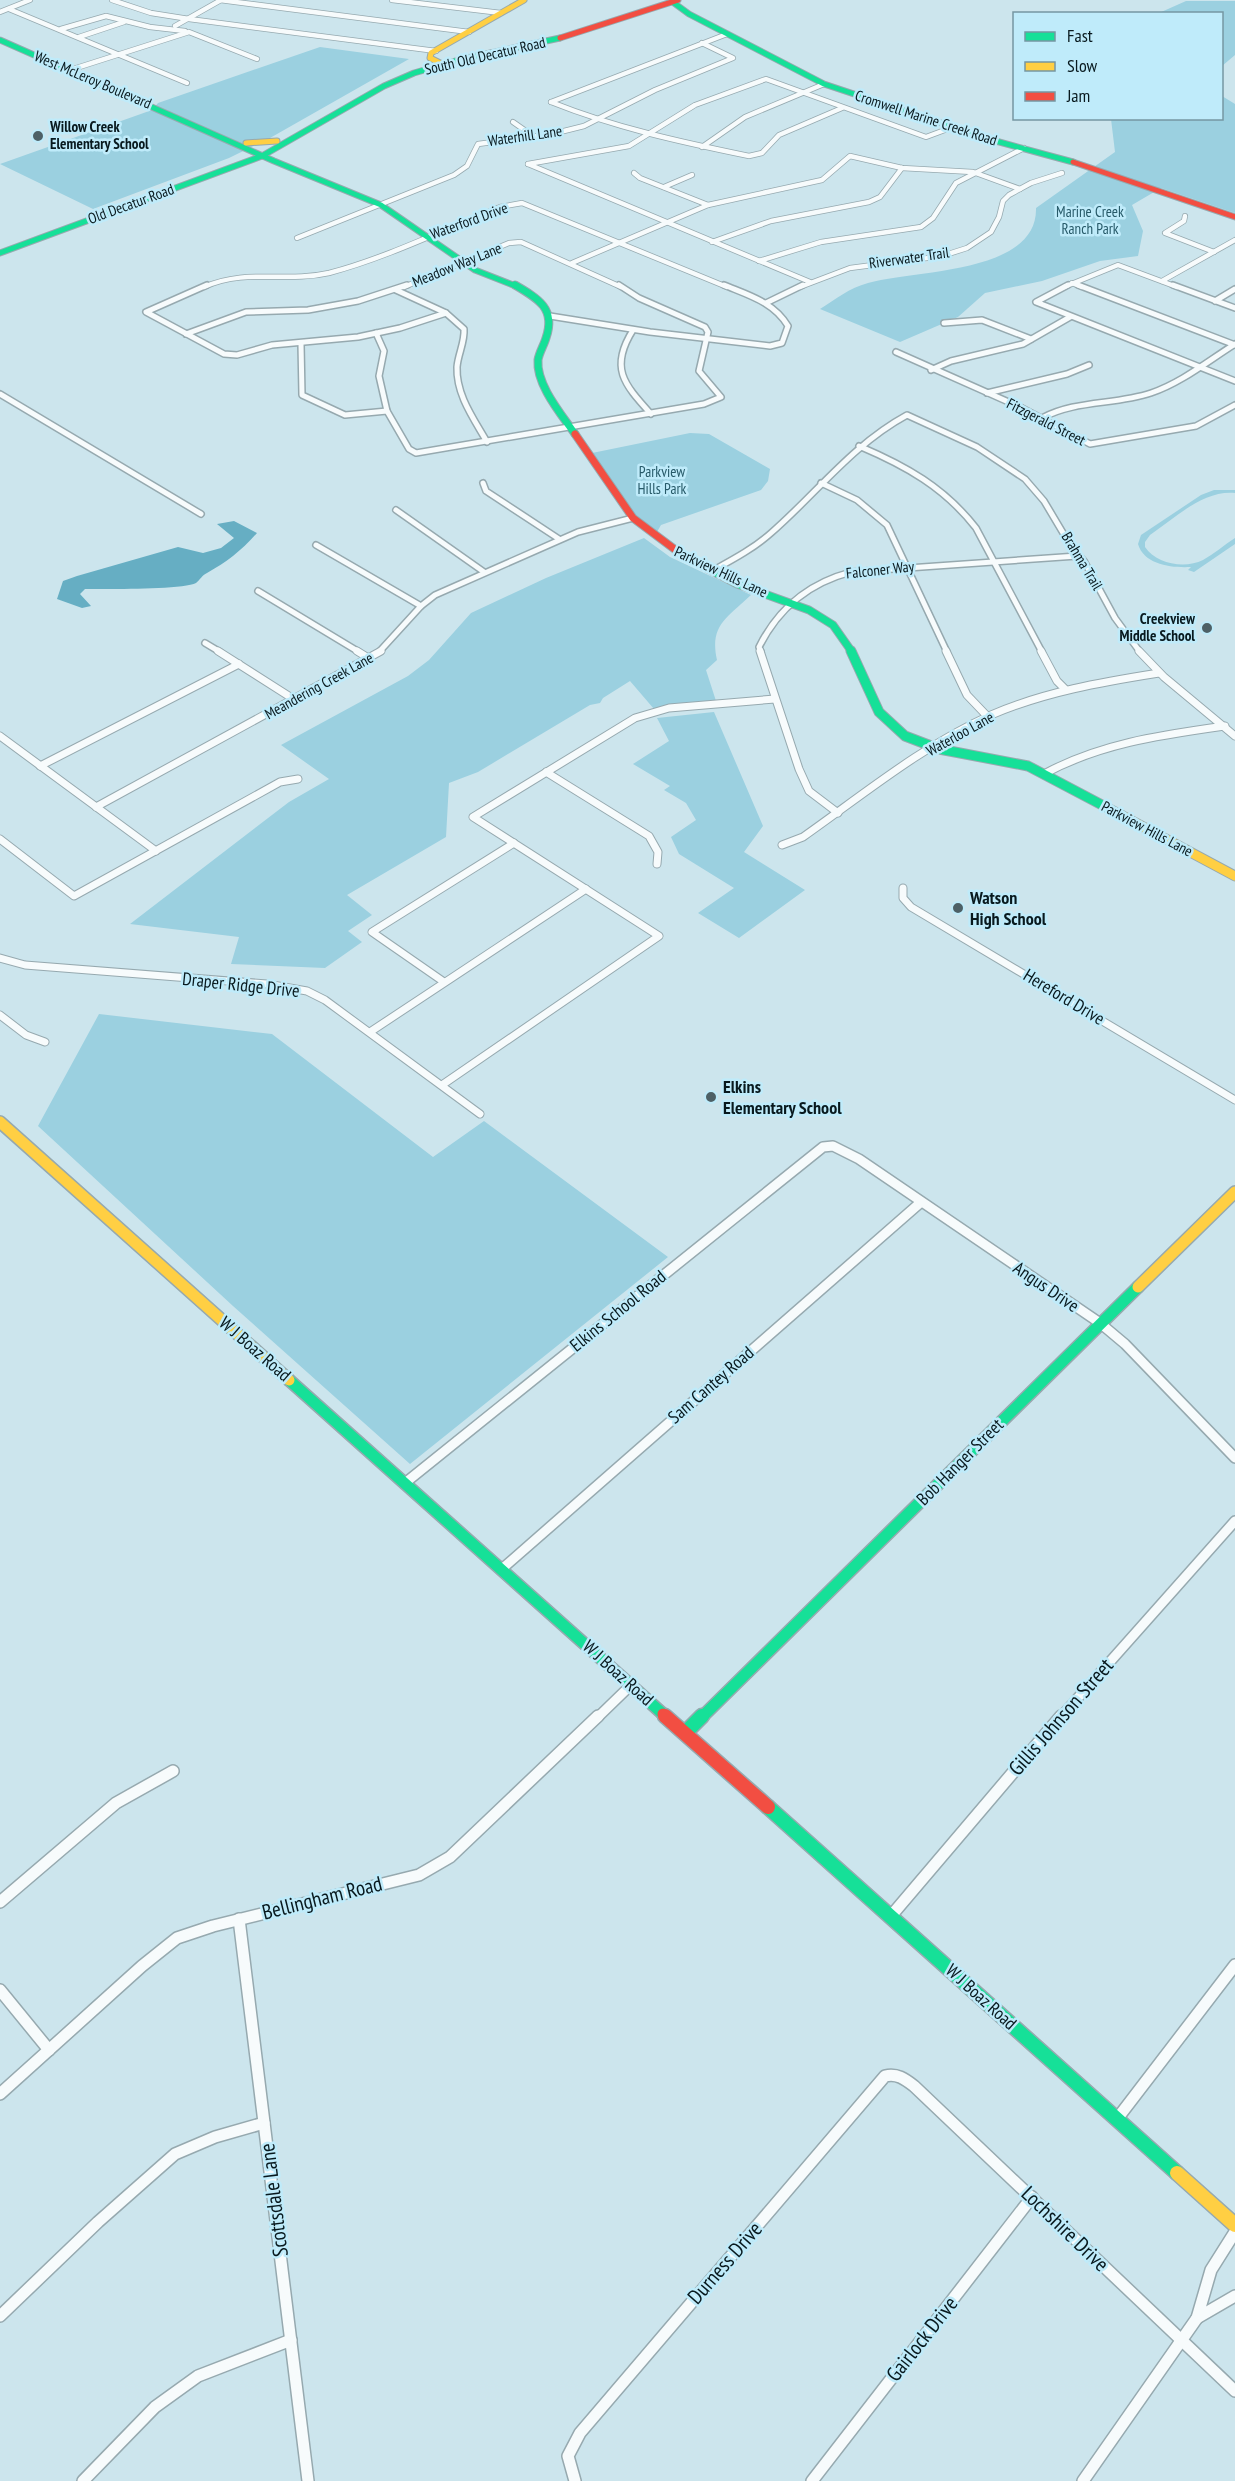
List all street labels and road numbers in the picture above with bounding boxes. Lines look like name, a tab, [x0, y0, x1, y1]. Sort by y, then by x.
street label: South Old Decatur Road	[423, 32, 547, 79]
street label: West McLeroy Boulevard	[32, 46, 155, 113]
street label: Cromwell Marine Creek Road	[853, 86, 1000, 149]
street label: Waterhill Lane	[487, 121, 563, 150]
street label: Old Decatur Road	[85, 179, 176, 228]
street label: Waterford Drive	[427, 198, 510, 243]
street label: Meadow Way Lane	[409, 238, 504, 291]
street label: Riverwater Trail	[868, 242, 951, 273]
street label: Fitzgerald Street	[1004, 394, 1089, 449]
street label: Brahma Trail	[1058, 528, 1107, 594]
street label: Parkview Hills Lane	[672, 542, 771, 601]
street label: Falconer Way	[845, 556, 915, 583]
street label: Meandering Creek Lane	[261, 648, 376, 723]
street label: Waterloo Lane	[923, 707, 997, 760]
street label: Parkview Hills Lane	[1098, 797, 1196, 861]
street label: Hereford Drive	[1019, 963, 1109, 1030]
street label: Draper Ridge Drive	[181, 967, 301, 1002]
street label: Angus Drive	[1009, 1256, 1084, 1317]
street label: Elkins School Road	[565, 1265, 670, 1356]
street label: W J Boaz Road	[215, 1311, 296, 1386]
street label: Sam Cantey Road	[663, 1341, 758, 1428]
street label: Bob Hanger Street	[911, 1413, 1008, 1510]
street label: W J Boaz Road	[578, 1635, 659, 1711]
street label: Gillis Johnson Street	[1002, 1652, 1119, 1781]
street label: Bellingham Road	[259, 1870, 385, 1925]
street label: W J Boaz Road	[941, 1959, 1022, 2035]
street label: Scottsdale Lane	[253, 2142, 294, 2258]
street label: Lochshire Drive	[1016, 2180, 1115, 2277]
street label: Durness Drive	[681, 2216, 768, 2309]
street label: Gairlock Drive	[880, 2291, 963, 2387]

